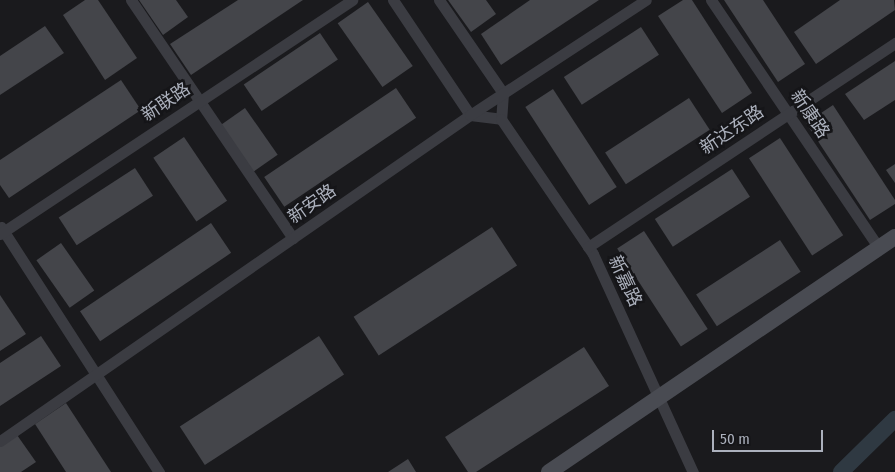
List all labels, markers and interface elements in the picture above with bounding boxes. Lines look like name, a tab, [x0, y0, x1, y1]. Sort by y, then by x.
street label: 新联路	[138, 78, 194, 126]
street label: 新康路	[786, 86, 834, 142]
street label: 新达东路	[696, 101, 768, 159]
street label: 新安路	[284, 180, 340, 228]
street label: 新嘉路	[604, 252, 646, 310]
scale bar	[715, 420, 826, 452]
text: 50 m	[720, 430, 750, 448]

